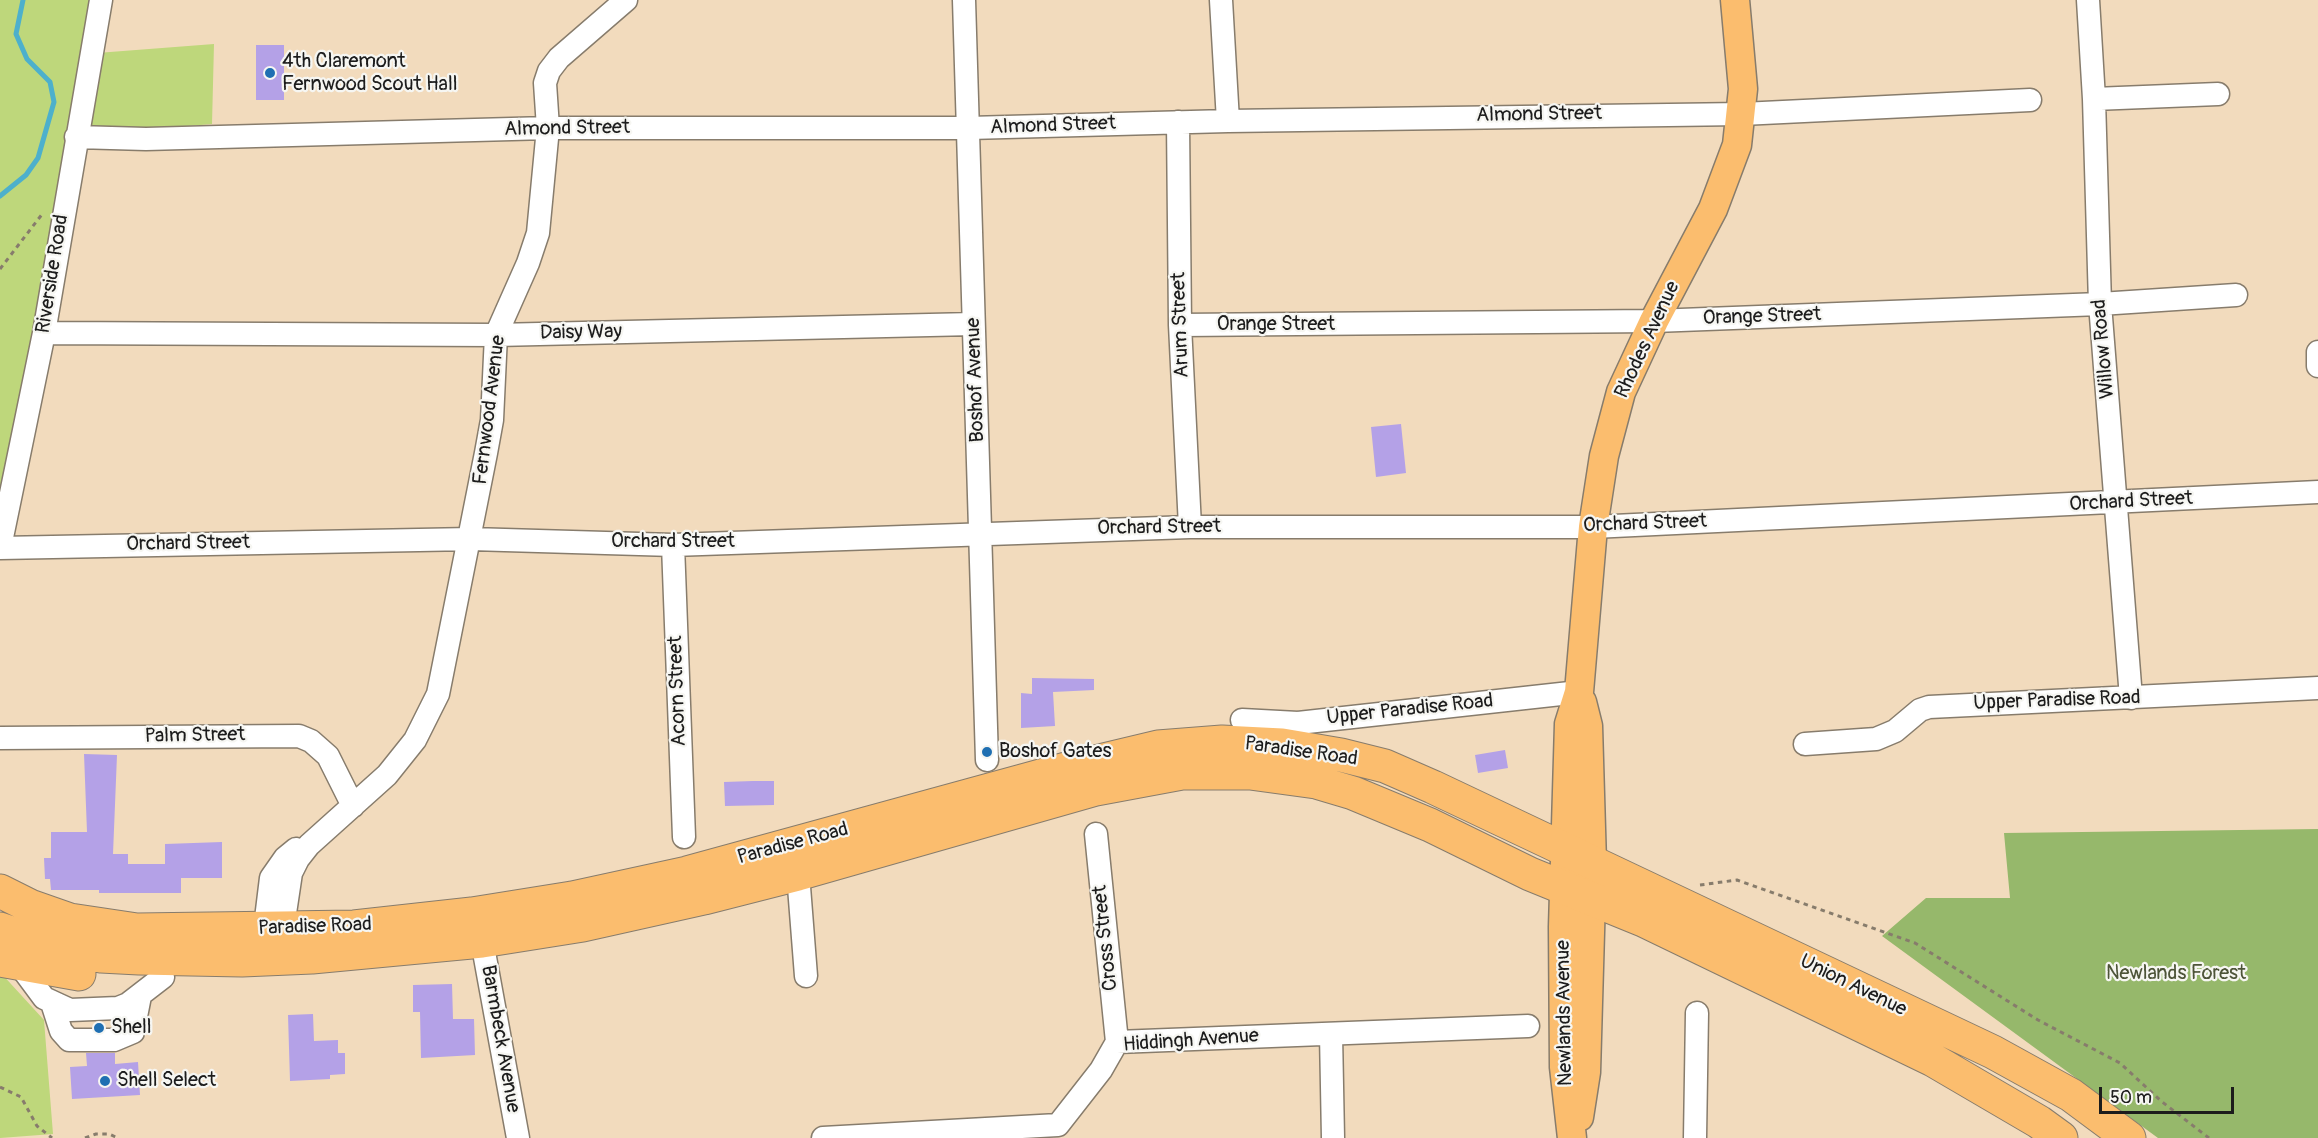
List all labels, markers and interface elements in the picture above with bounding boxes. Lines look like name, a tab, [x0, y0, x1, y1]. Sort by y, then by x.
place label: 4th Claremont Fernwood Scout Hall	[282, 50, 457, 97]
marker: 4th Claremont Fernwood Scout Hall	[263, 66, 277, 80]
street label: Almond Street	[1476, 102, 1602, 128]
street label: Almond Street	[990, 112, 1116, 140]
street label: Almond Street	[504, 116, 630, 142]
street label: Riverside Road	[32, 213, 74, 335]
street label: Arum Street	[1167, 272, 1195, 378]
street label: Rhodes Avenue	[1610, 278, 1686, 402]
street label: Willow Road	[2088, 298, 2120, 400]
street label: Orange Street	[1702, 303, 1822, 331]
street label: Orange Street	[1217, 313, 1335, 337]
street label: Boshof Avenue	[962, 317, 990, 443]
street label: Daisy Way	[540, 320, 622, 346]
street label: Fernwood Avenue	[469, 334, 511, 486]
street label: Orchard Street	[2069, 487, 2193, 517]
street label: Orchard Street	[1583, 510, 1707, 538]
street label: Orchard Street	[1097, 515, 1221, 541]
street label: Orchard Street	[611, 530, 735, 554]
street label: Orchard Street	[126, 531, 250, 557]
street label: Acorn Street	[664, 635, 692, 747]
street label: Upper Paradise Road	[1973, 686, 2141, 716]
street label: Upper Paradise Road	[1326, 689, 1494, 731]
street label: Palm Street	[144, 723, 246, 749]
street label: Paradise Road	[1243, 732, 1359, 772]
place label: Boshof Gates	[999, 740, 1111, 764]
marker: Boshof Gates	[980, 745, 994, 759]
street label: Paradise Road	[735, 818, 851, 870]
street label: Cross Street	[1089, 884, 1123, 992]
street label: Paradise Road	[258, 913, 372, 941]
street label: Newlands Avenue	[1552, 940, 1578, 1086]
street label: Union Avenue	[1796, 950, 1910, 1022]
park label: Newlands Forest	[2106, 962, 2246, 986]
street label: Barmbeck Avenue	[475, 963, 525, 1115]
place label: Shell	[111, 1016, 151, 1040]
marker: Shell	[92, 1021, 106, 1035]
street label: Hiddingh Avenue	[1122, 1024, 1260, 1058]
place label: Shell Select	[117, 1069, 216, 1093]
marker: Shell Select	[98, 1074, 112, 1088]
scale bar	[2102, 1075, 2237, 1113]
text: 50 m	[2110, 1086, 2152, 1109]

